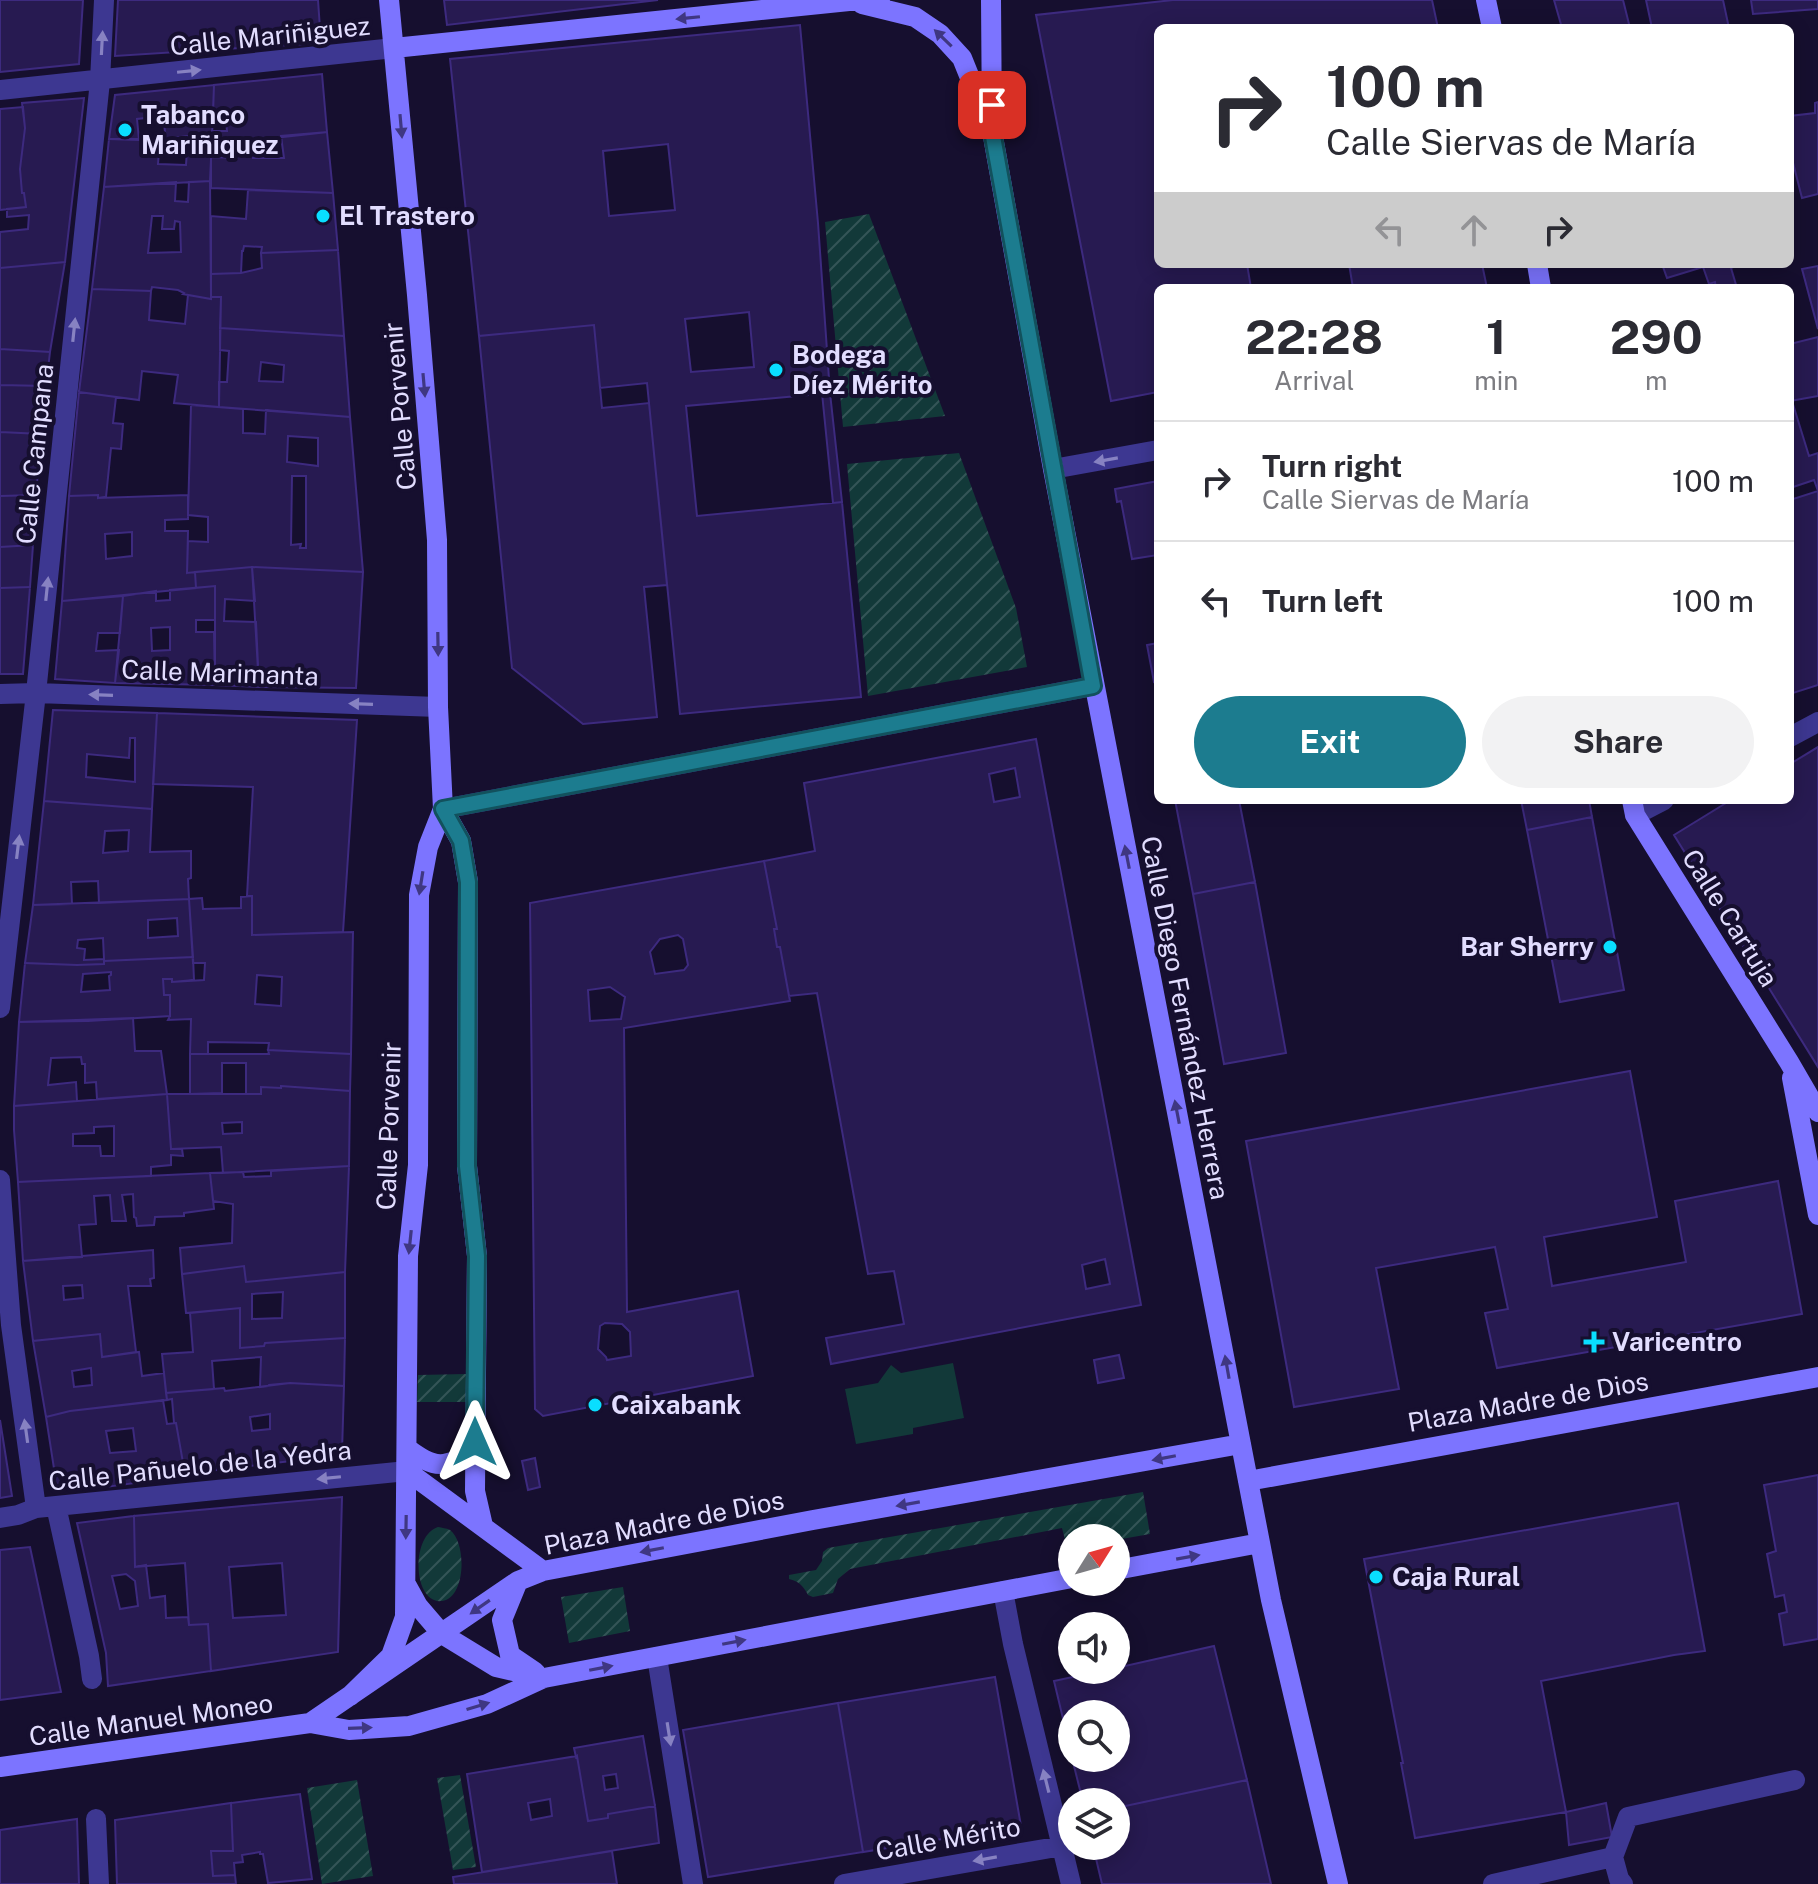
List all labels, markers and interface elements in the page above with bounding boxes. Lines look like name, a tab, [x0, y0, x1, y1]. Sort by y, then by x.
street label: Calle Mariñiguez	[168, 10, 372, 61]
one-way arrow	[675, 11, 700, 24]
one-way arrow	[96, 30, 109, 55]
one-way arrow	[934, 30, 953, 48]
text: 100 m	[1326, 54, 1485, 120]
icon: right	[1194, 56, 1298, 160]
one-way arrow	[177, 64, 202, 77]
pin	[958, 71, 1026, 139]
icon: arrive	[970, 83, 1014, 127]
place label: Tabanco Mariñiquez	[141, 99, 279, 160]
one-way arrow	[395, 114, 408, 139]
marker: Tabanco Mariñiquez	[116, 121, 134, 139]
text: Calle Siervas de María	[1326, 121, 1696, 163]
place label: El Trastero	[339, 200, 475, 231]
marker: El Trastero	[314, 207, 332, 225]
icon: left	[1368, 208, 1412, 252]
icon: ahead	[1452, 208, 1496, 252]
icon: right	[1536, 208, 1580, 252]
text: 22:28	[1245, 308, 1383, 365]
text: 1	[1486, 308, 1507, 365]
text: 290	[1610, 308, 1703, 365]
one-way arrow	[67, 317, 80, 342]
street label: Calle Porvenir	[377, 321, 422, 491]
place label: Bodega Díez Mérito	[792, 339, 933, 400]
marker: Bodega Díez Mérito	[767, 361, 785, 379]
street label: Calle Campana	[10, 362, 59, 546]
text: Arrival	[1274, 365, 1354, 396]
text: min	[1474, 365, 1518, 396]
text: m	[1645, 365, 1667, 396]
one-way arrow	[418, 373, 431, 398]
text: Turn right	[1262, 448, 1402, 484]
one-way arrow	[1093, 454, 1118, 466]
icon: right	[1194, 459, 1238, 503]
text: 100 m	[1672, 463, 1754, 499]
text: Calle Siervas de María	[1262, 484, 1529, 515]
one-way arrow	[40, 576, 53, 601]
icon: left	[1194, 579, 1238, 623]
text: Turn left	[1262, 583, 1383, 619]
text: 100 m	[1672, 583, 1754, 619]
one-way arrow	[432, 632, 444, 657]
street label: Calle Marimanta	[121, 654, 319, 691]
one-way arrow	[88, 689, 113, 702]
button: Exit	[1194, 696, 1466, 788]
button: Share	[1482, 696, 1754, 788]
one-way arrow	[348, 698, 373, 711]
street label: Calle Diego Fernández Herrera	[1135, 833, 1236, 1202]
one-way arrow	[12, 834, 25, 859]
street label: Calle Cartuja	[1676, 843, 1785, 992]
one-way arrow	[1120, 844, 1133, 869]
one-way arrow	[415, 871, 427, 896]
place label: Bar Sherry	[1460, 931, 1594, 962]
marker: Bar Sherry	[1601, 938, 1619, 956]
street label: Calle Porvenir	[370, 1041, 407, 1211]
one-way arrow	[1170, 1099, 1183, 1124]
one-way arrow	[403, 1230, 416, 1255]
place label: Varicentro	[1612, 1326, 1742, 1357]
marker: Varicentro	[1583, 1331, 1605, 1353]
one-way arrow	[1220, 1354, 1232, 1379]
street label: Plaza Madre de Dios	[1405, 1365, 1651, 1438]
place label: Caixabank	[611, 1389, 741, 1420]
marker: Caixabank	[586, 1396, 604, 1414]
position arrow	[433, 1400, 517, 1484]
one-way arrow	[19, 1418, 32, 1443]
street label: Calle Pañuelo de la Yedra	[47, 1434, 353, 1497]
one-way arrow	[1151, 1453, 1176, 1465]
one-way arrow	[316, 1472, 341, 1485]
street label: Plaza Madre de Dios	[541, 1484, 787, 1561]
one-way arrow	[895, 1498, 920, 1510]
one-way arrow	[400, 1515, 412, 1540]
north arrow	[1058, 1524, 1130, 1596]
map controls	[1058, 1524, 1130, 1860]
one-way arrow	[640, 1545, 665, 1557]
one-way arrow	[1176, 1550, 1201, 1562]
place label: Caja Rural	[1392, 1561, 1520, 1592]
marker: Caja Rural	[1367, 1568, 1385, 1586]
one-way arrow	[469, 1599, 490, 1614]
button: sound	[1058, 1612, 1130, 1684]
one-way arrow	[722, 1636, 747, 1648]
one-way arrow	[588, 1661, 613, 1673]
street label: Calle Manuel Moneo	[27, 1687, 275, 1752]
one-way arrow	[467, 1699, 491, 1712]
button: search	[1058, 1700, 1130, 1772]
one-way arrow	[347, 1722, 373, 1735]
one-way arrow	[663, 1722, 676, 1747]
one-way arrow	[1040, 1768, 1052, 1793]
button: layers	[1058, 1788, 1130, 1860]
street label: Calle Mérito	[873, 1811, 1023, 1866]
one-way arrow	[972, 1854, 997, 1866]

